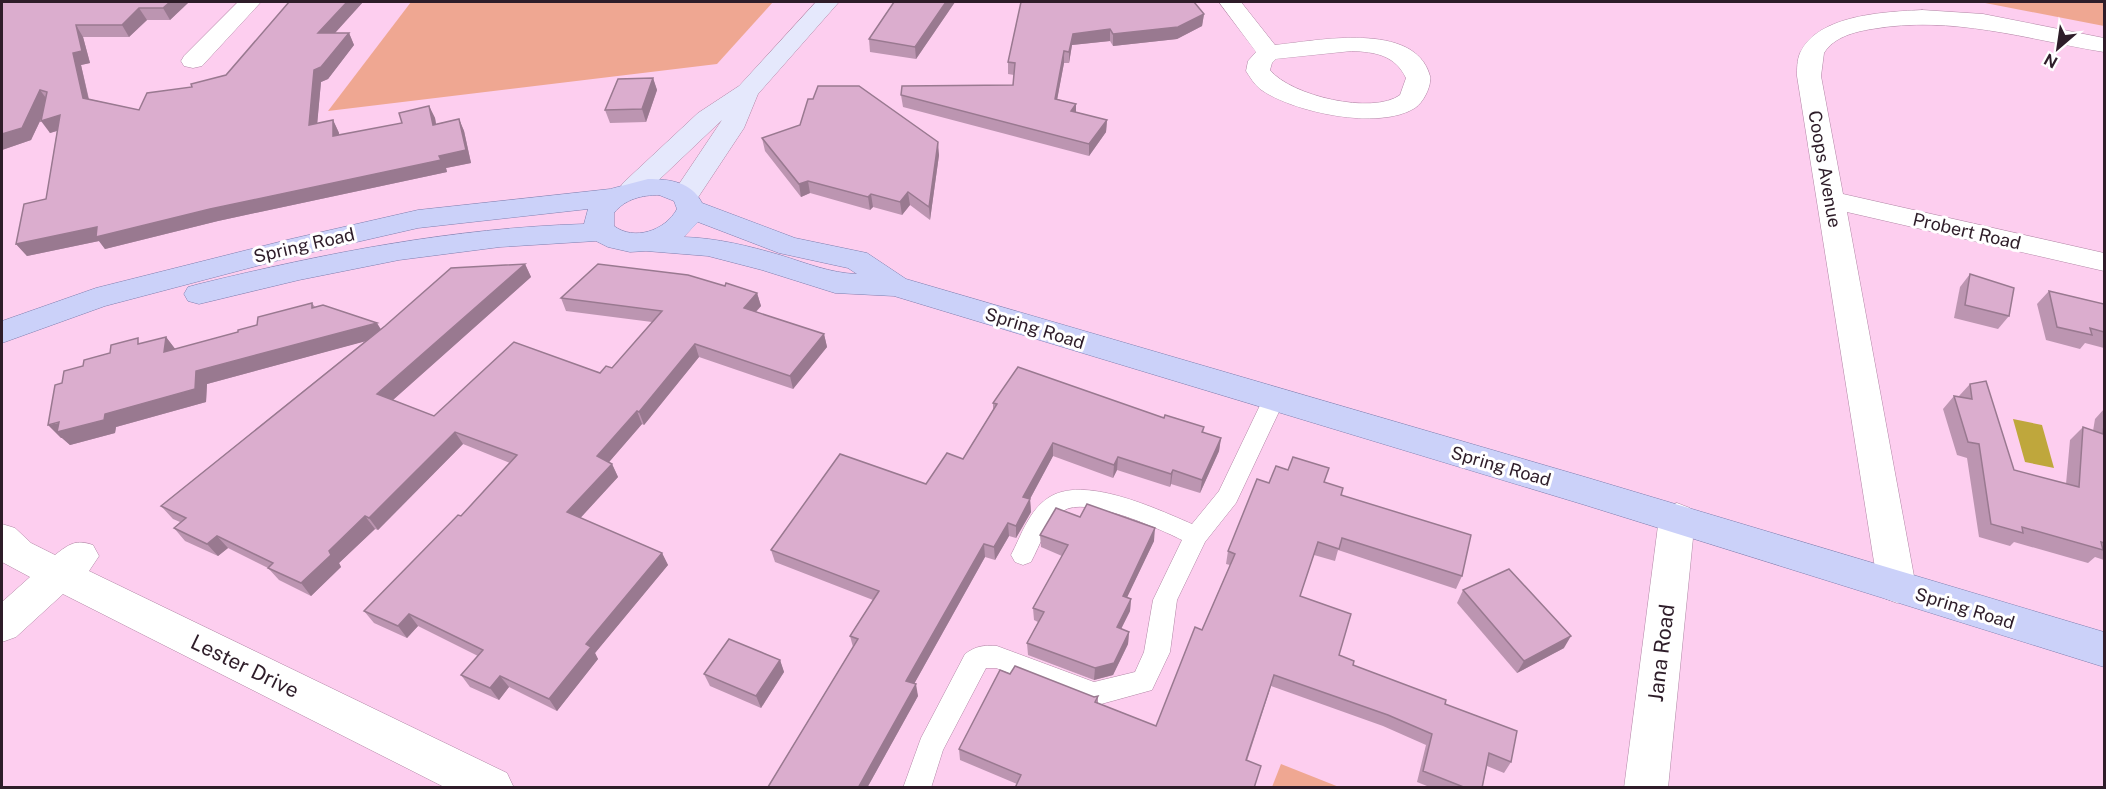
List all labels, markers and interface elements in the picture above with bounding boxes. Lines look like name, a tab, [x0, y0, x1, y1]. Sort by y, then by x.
north arrow	[2028, 18, 2088, 78]
text: N	[2041, 49, 2061, 72]
street label: Coops Avenue	[1804, 109, 1846, 229]
street label: Probert Road	[1911, 208, 2023, 254]
street label: Spring Road	[251, 223, 357, 267]
street label: Spring Road	[983, 303, 1087, 353]
street label: Spring Road	[1449, 442, 1553, 490]
street label: Spring Road	[1913, 583, 2017, 633]
street label: Jana Road	[1643, 603, 1679, 703]
street label: Lester Drive	[187, 629, 303, 703]

